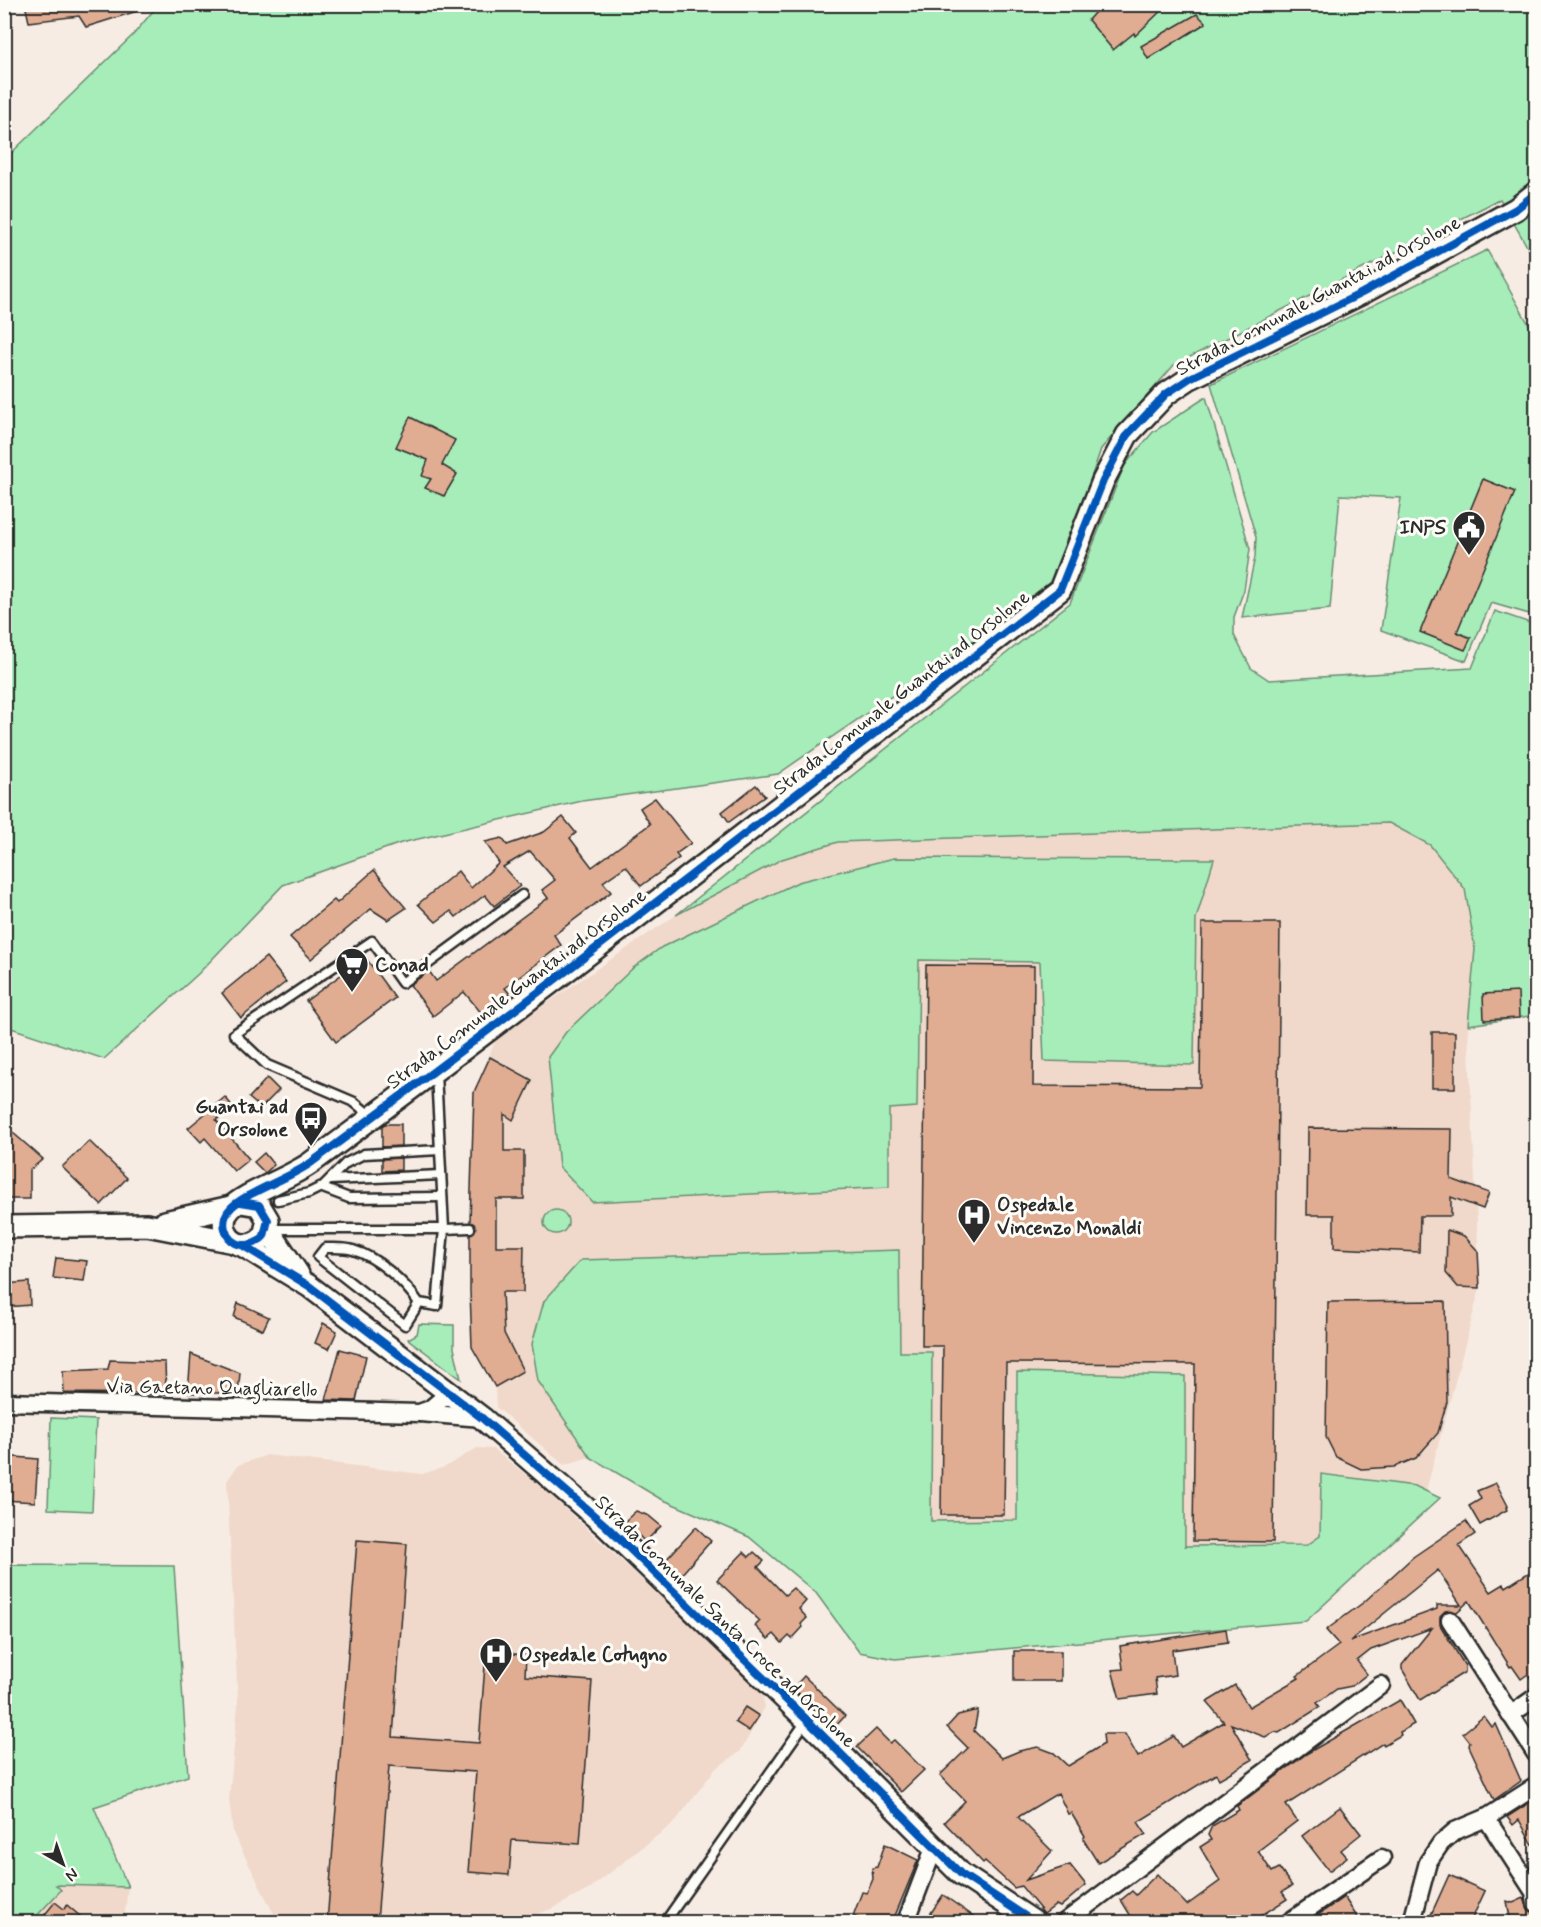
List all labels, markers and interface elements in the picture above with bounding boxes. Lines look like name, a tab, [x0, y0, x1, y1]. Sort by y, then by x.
street label: Strada Comunale Guantai ad Orsolone	[1171, 209, 1466, 383]
public building icon: INPS	[1451, 509, 1487, 556]
place label: INPS	[1399, 515, 1447, 542]
street label: Strada Comunale Guantai ad Orsolone	[768, 584, 1036, 802]
street label: Strada Comunale Guantai ad Orsolone	[381, 882, 652, 1096]
supermarket icon: Conad	[334, 946, 370, 993]
place label: Conad	[375, 952, 429, 979]
place label: Guantai ad Orsolone	[195, 1094, 288, 1144]
bus stop icon: Guantai ad Orsolone	[293, 1100, 329, 1147]
place label: Ospedale Vincenzo Monaldi	[997, 1192, 1142, 1242]
hospital icon: Ospedale Vincenzo Monaldi	[956, 1197, 992, 1244]
street label: Via Gaetano Quagliarello	[106, 1373, 318, 1406]
street label: Strada Comunale Santa Croce ad Orsolone	[588, 1490, 862, 1755]
hospital icon: Ospedale Cotugno	[478, 1636, 514, 1683]
place label: Ospedale Cotugno	[519, 1642, 668, 1669]
north arrow	[33, 1834, 93, 1894]
text: N	[61, 1863, 83, 1886]

